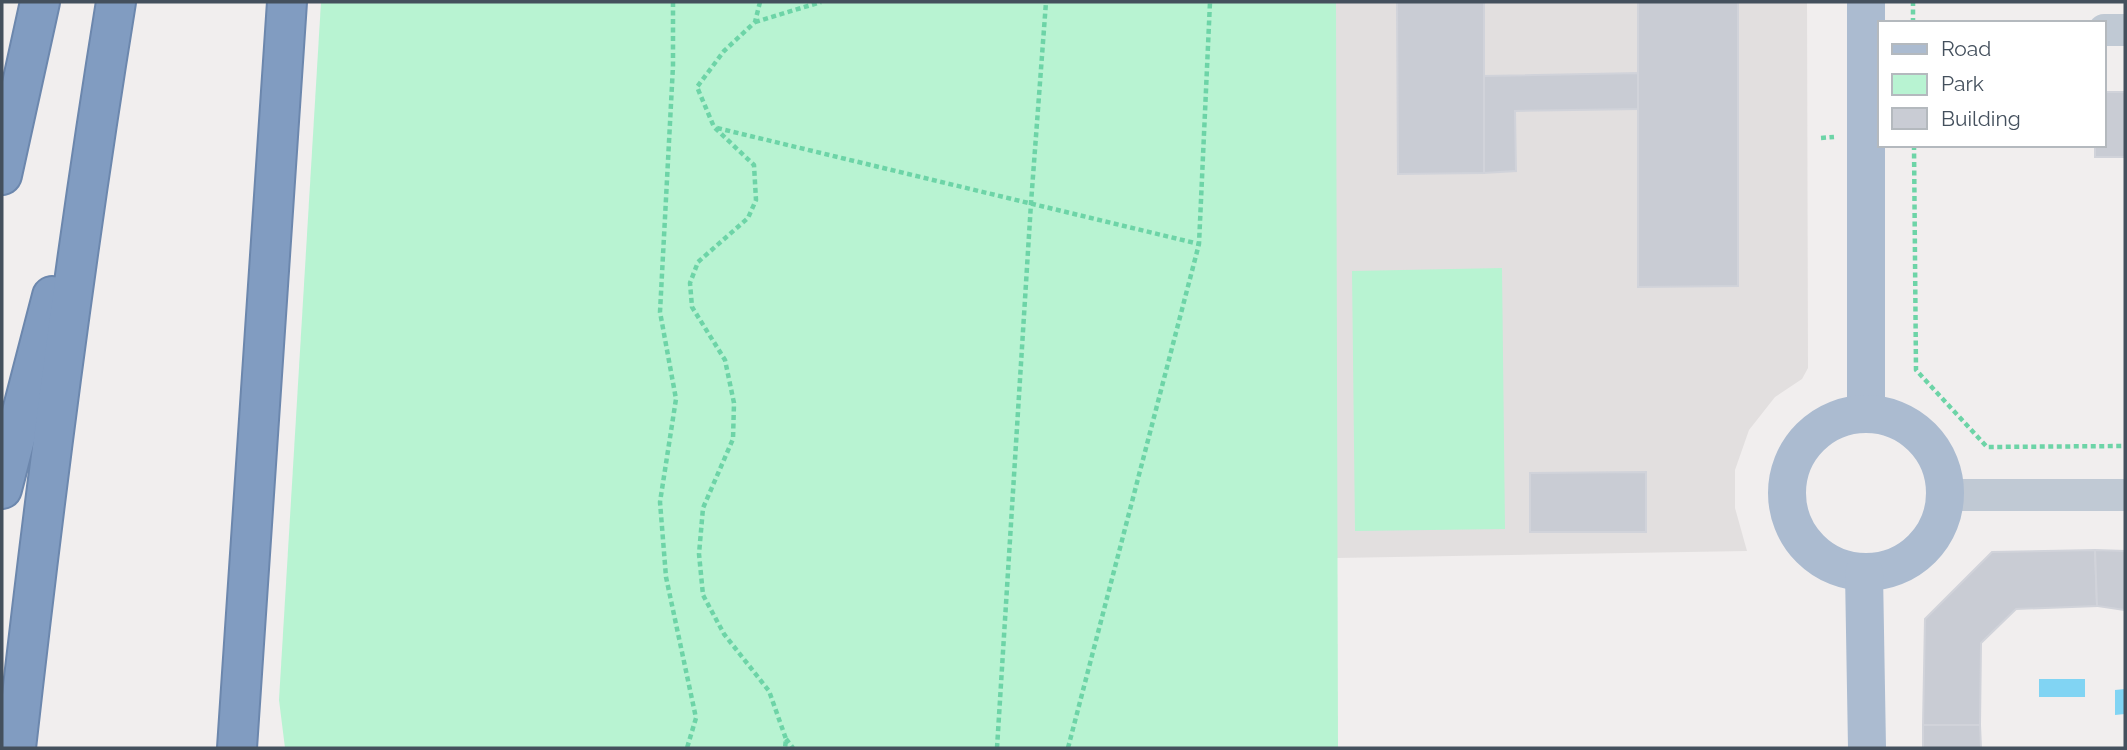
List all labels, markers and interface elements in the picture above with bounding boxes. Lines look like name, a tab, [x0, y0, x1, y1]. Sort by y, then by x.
legend	[1878, 21, 2106, 147]
text: Road	[1941, 36, 1991, 61]
text: Park	[1941, 71, 1984, 96]
text: Building	[1941, 106, 2021, 131]

